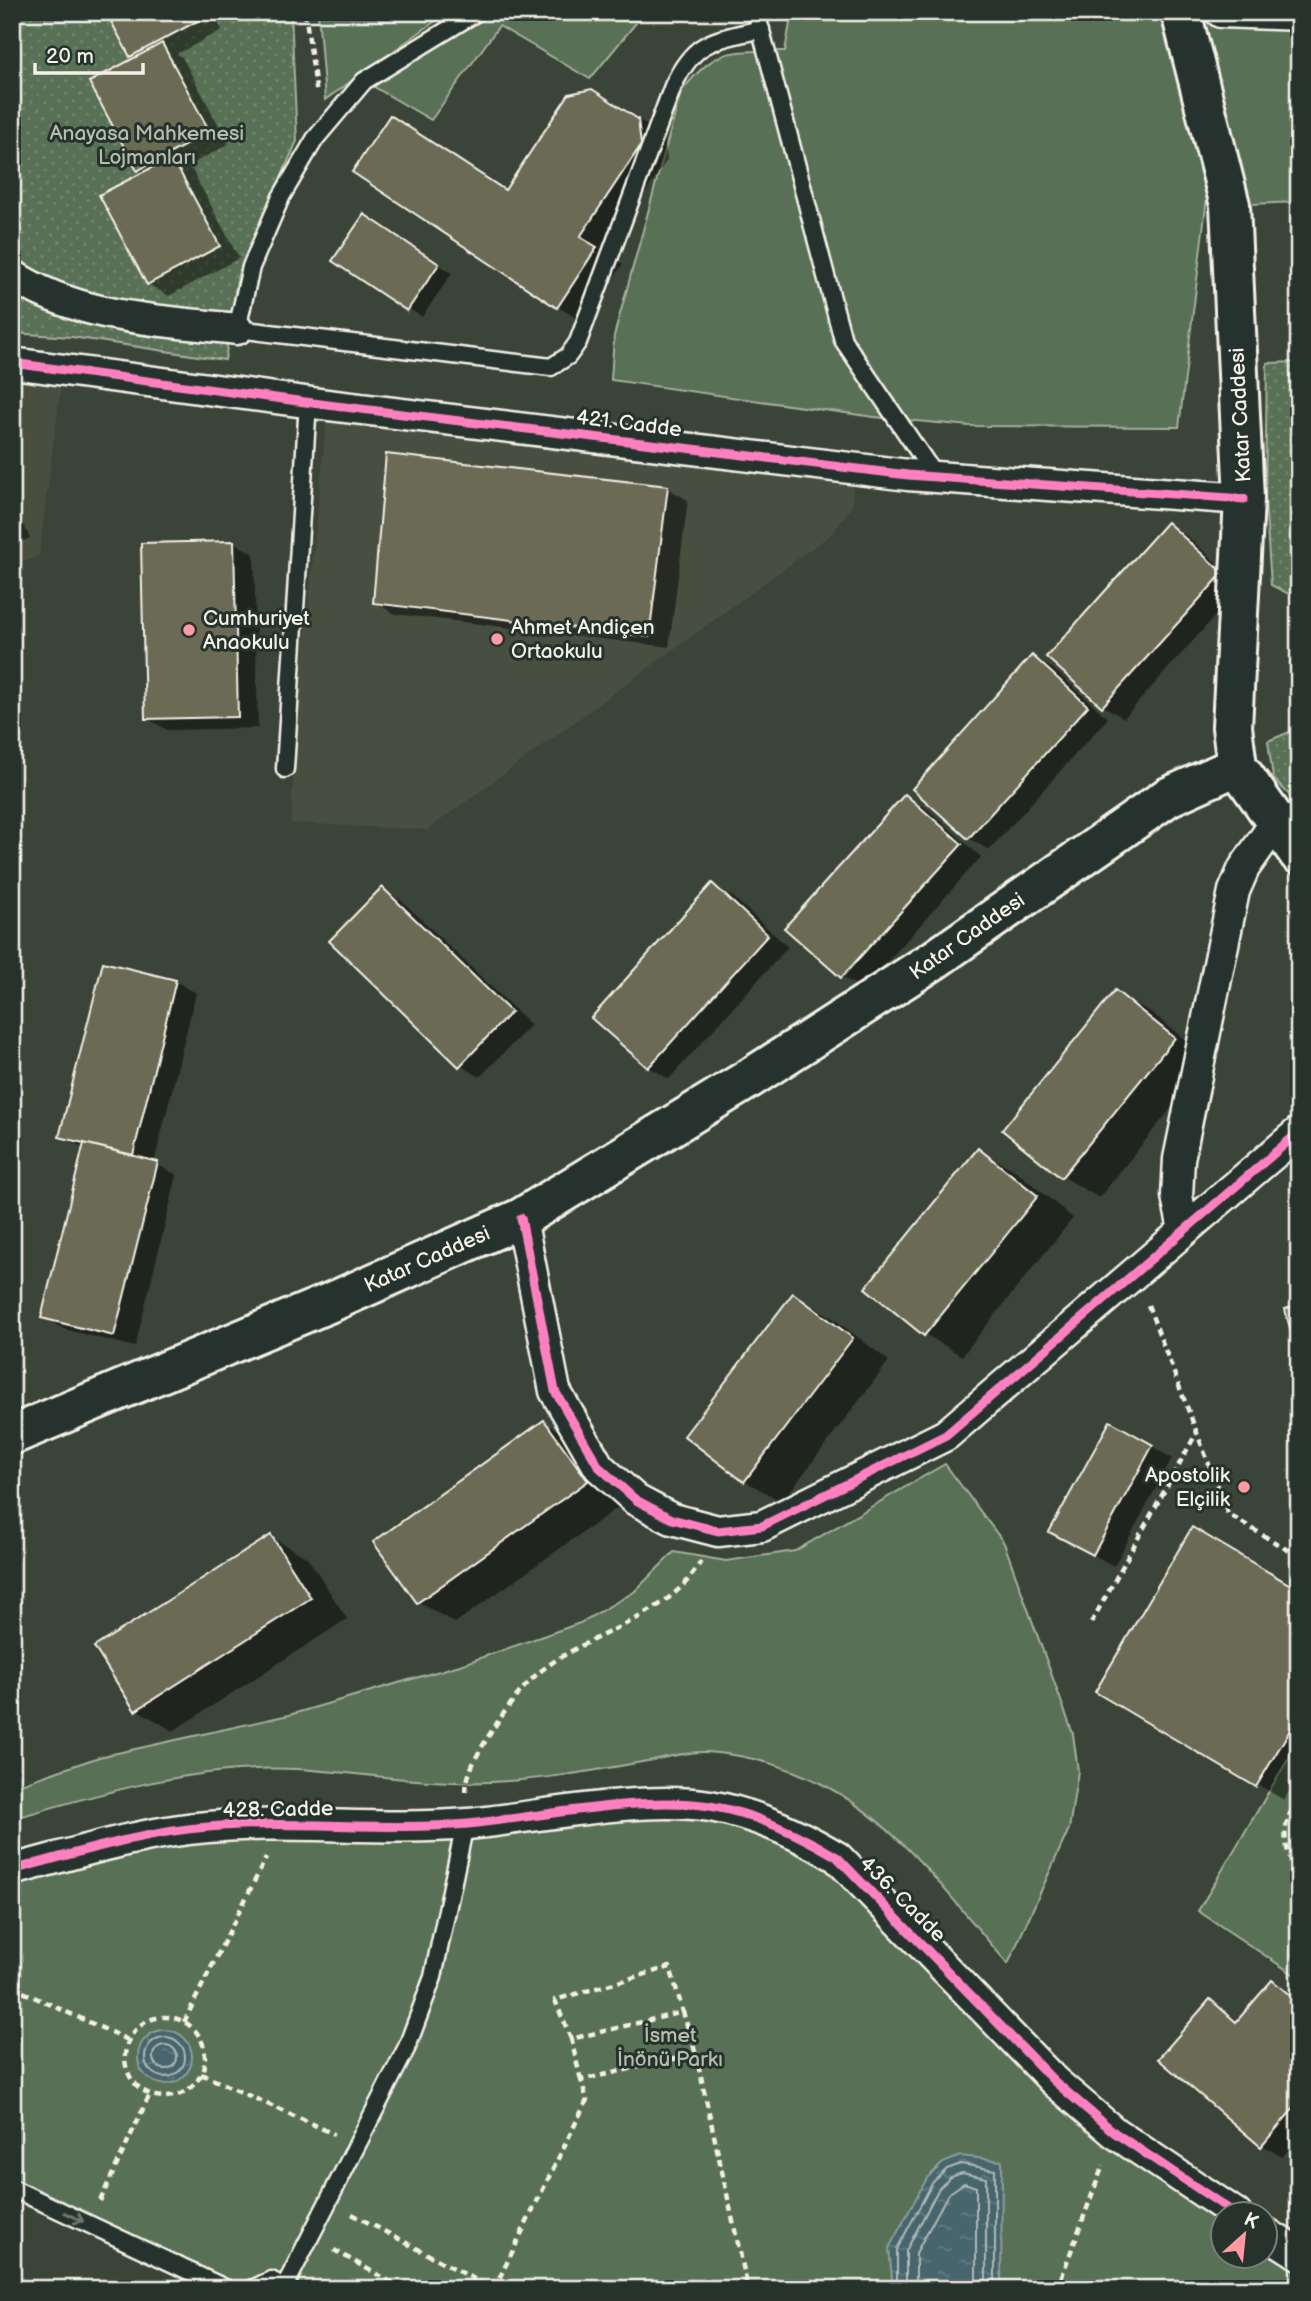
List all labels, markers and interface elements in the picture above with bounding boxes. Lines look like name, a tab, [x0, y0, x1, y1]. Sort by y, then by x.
scale bar	[35, 32, 144, 76]
text: 20 m	[46, 44, 94, 69]
park label: Anayasa Mahkemesi Lojmanları	[50, 121, 244, 170]
street label: Katar Caddesi	[1224, 347, 1257, 483]
street label: 421. Cadde	[575, 405, 683, 442]
place label: Cumhuriyet Anaokulu	[203, 606, 310, 655]
place label: Ahmet Andiçen Ortaokulu	[511, 615, 654, 664]
marker: Cumhuriyet Anaokulu	[181, 622, 197, 638]
marker: Ahmet Andiçen Ortaokulu	[489, 631, 505, 647]
street label: Katar Caddesi	[905, 888, 1030, 985]
street label: Katar Caddesi	[361, 1221, 494, 1298]
place label: Apostolik Elçilik	[1145, 1463, 1231, 1512]
marker: Apostolik Elçilik	[1236, 1479, 1252, 1495]
street label: 428. Cadde	[223, 1796, 333, 1823]
street label: 436. Cadde	[854, 1851, 951, 1948]
park label: İsmet İnönü Parkı	[617, 2023, 723, 2072]
north arrow	[1210, 2200, 1280, 2270]
text: K	[1240, 2208, 1262, 2234]
one-way arrow	[63, 2211, 84, 2224]

